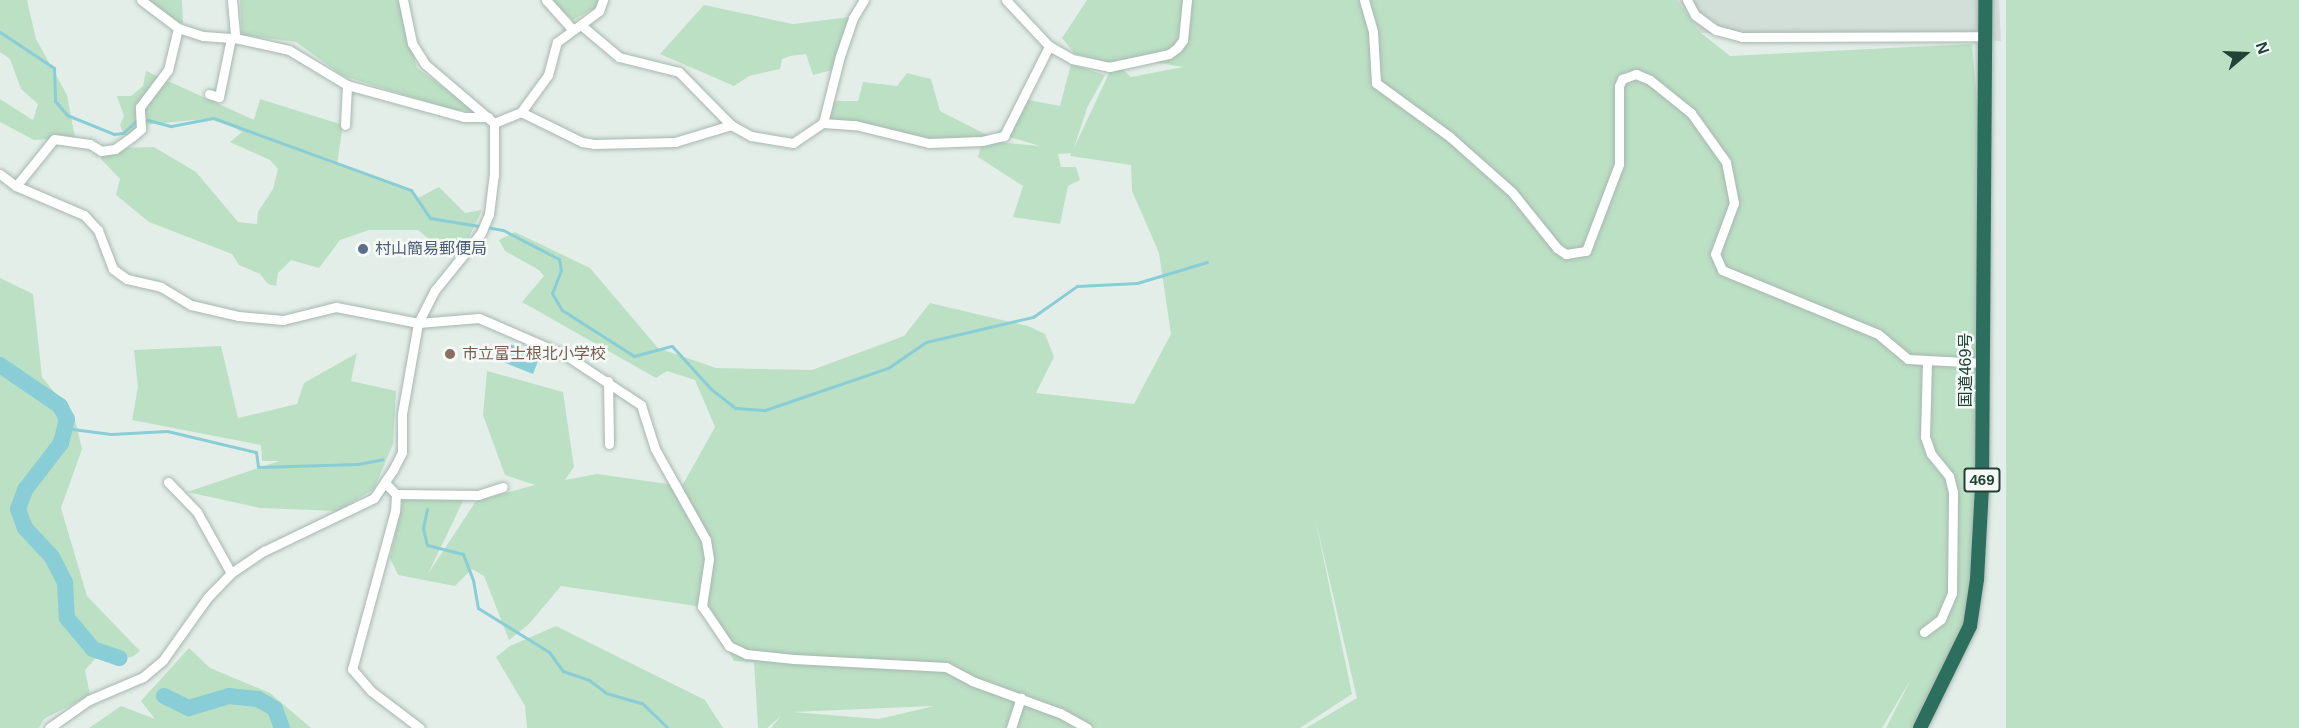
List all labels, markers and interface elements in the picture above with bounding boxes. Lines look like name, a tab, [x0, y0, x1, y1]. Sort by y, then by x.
north arrow	[2215, 24, 2275, 84]
text: N	[2253, 40, 2272, 56]
place label: 村山簡易郵便局	[375, 239, 487, 259]
marker: 村山簡易郵便局	[356, 242, 370, 256]
street label: 国道469号	[1956, 333, 1976, 407]
place label: 市立富士根北小学校	[462, 344, 606, 364]
marker: 市立富士根北小学校	[443, 347, 457, 361]
road number: 469	[1962, 468, 2002, 492]

